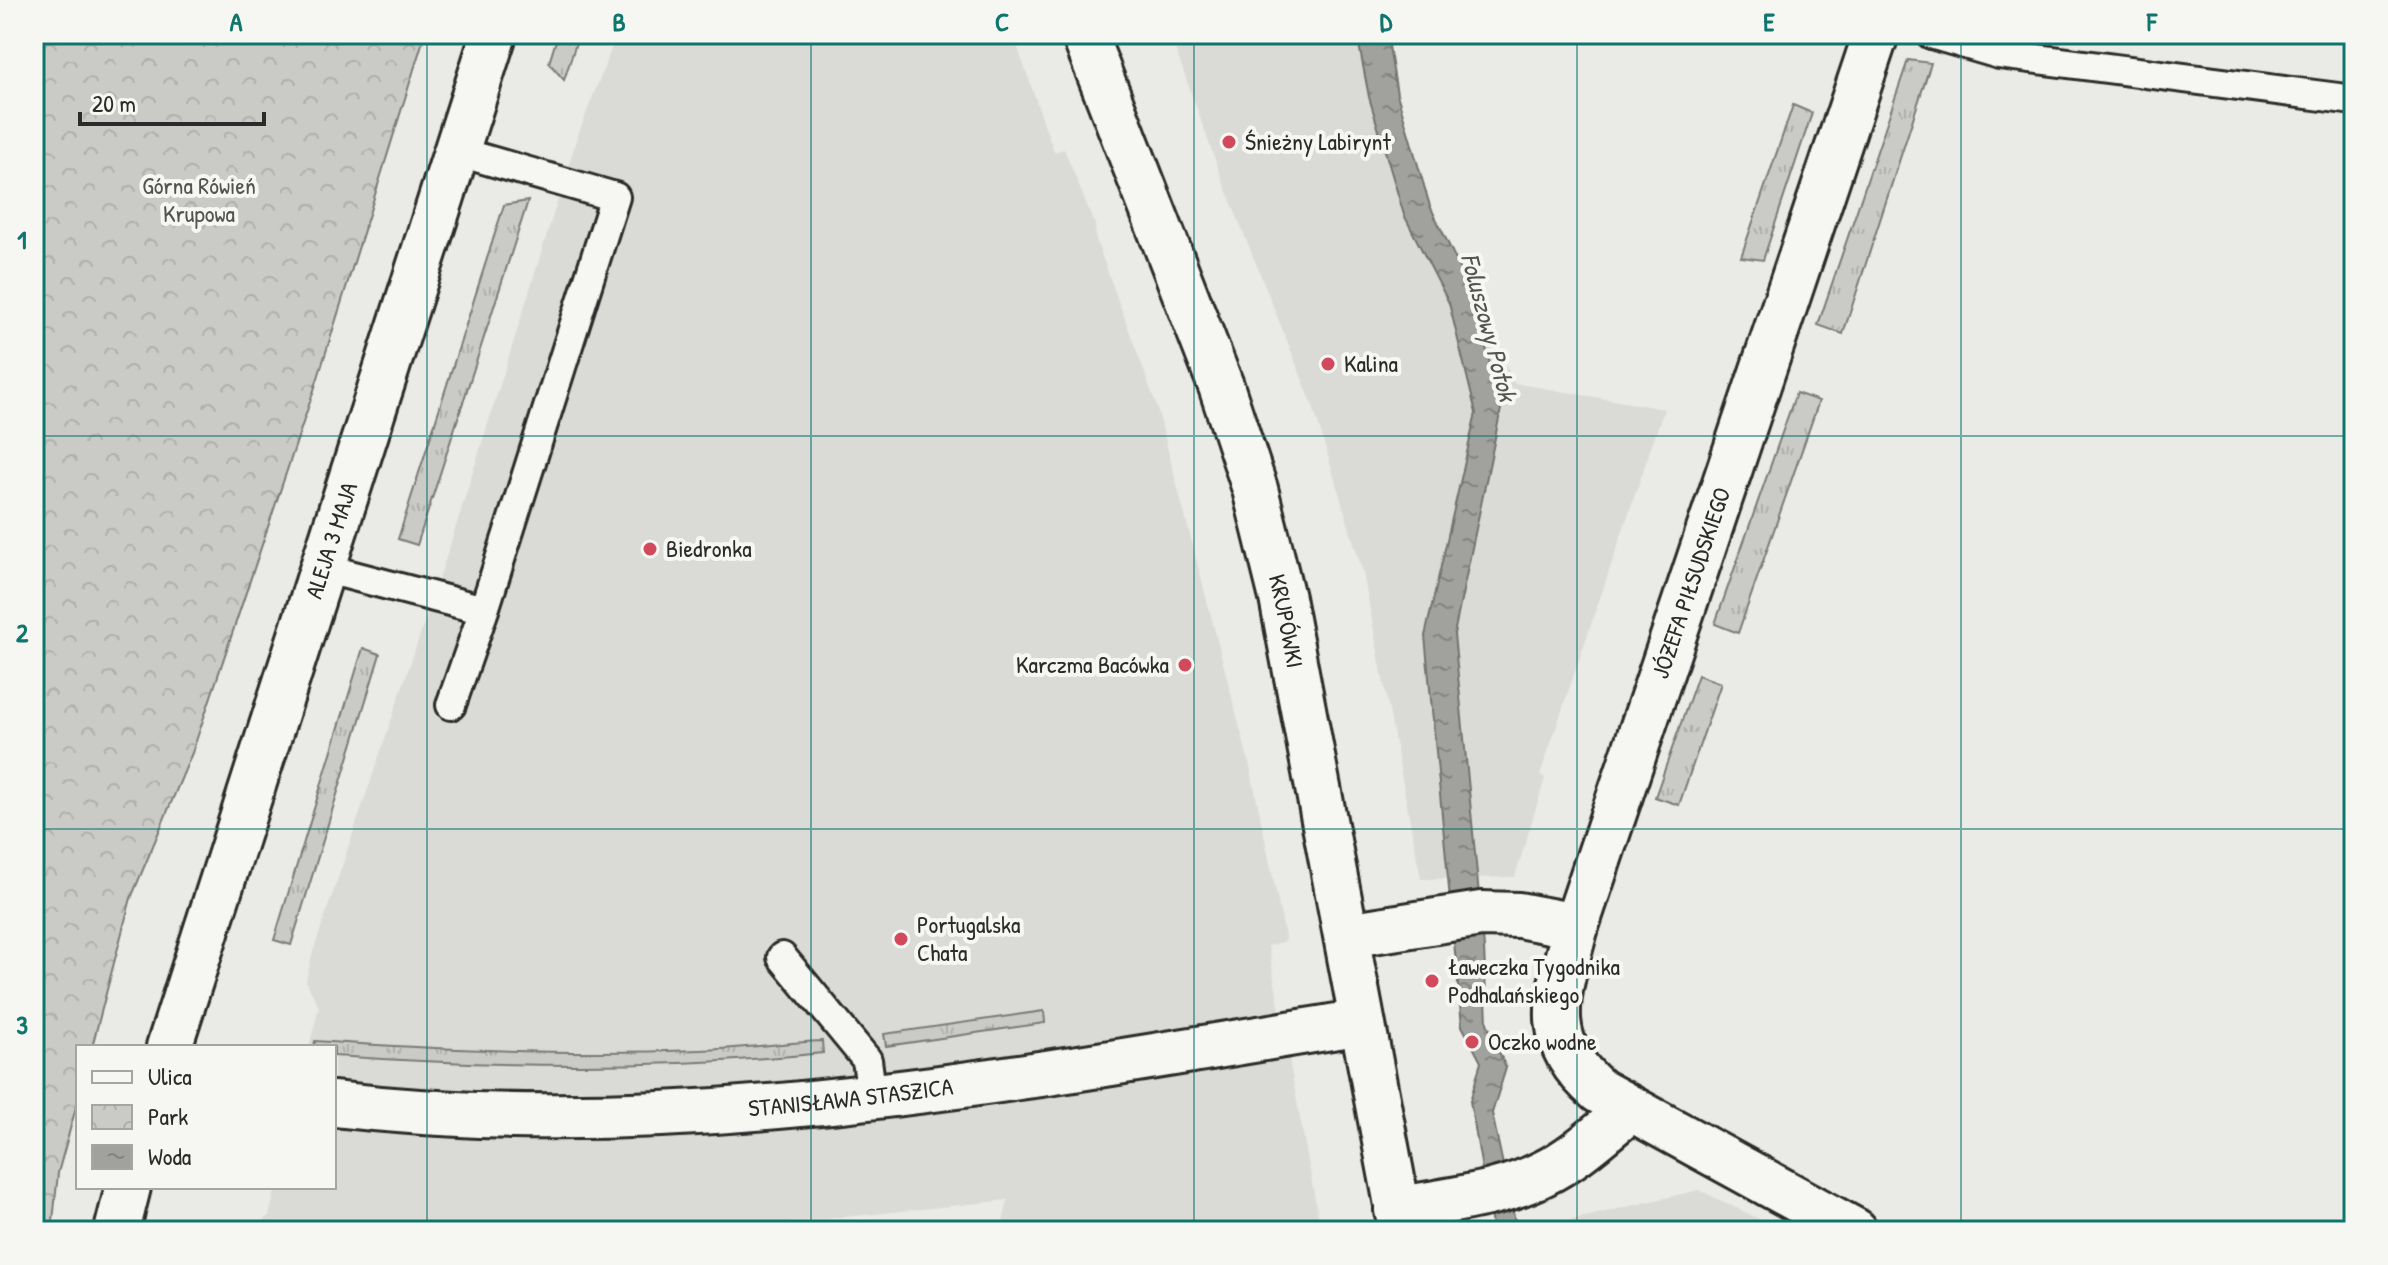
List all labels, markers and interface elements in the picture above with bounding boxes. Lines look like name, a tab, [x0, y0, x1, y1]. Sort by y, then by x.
text: A	[230, 4, 243, 39]
text: B	[612, 4, 626, 39]
text: C	[995, 4, 1009, 39]
text: D	[1380, 4, 1393, 39]
text: E	[1763, 4, 1775, 39]
text: F	[2146, 4, 2158, 39]
scale bar	[80, 76, 264, 126]
text: 20 m	[92, 87, 136, 119]
place label: Śnieżny Labirynt	[1245, 125, 1391, 157]
marker: Śnieżny Labirynt	[1220, 133, 1238, 151]
park label: Górna Rówień Krupowa	[142, 169, 256, 229]
text: 1	[17, 222, 27, 257]
water label: Foluszowy Potok	[1452, 249, 1527, 407]
place label: Kalina	[1344, 347, 1398, 379]
marker: Kalina	[1319, 355, 1337, 373]
street label: ALEJA 3 MAJA	[297, 478, 364, 602]
street label: JÓZEFA PIŁSUDSKIEGO	[1643, 483, 1737, 682]
place label: Biedronka	[666, 532, 752, 564]
marker: Biedronka	[641, 540, 659, 558]
street label: KRUPÓWKI	[1262, 571, 1312, 670]
text: 2	[16, 615, 29, 650]
place label: Karczma Bacówka	[1016, 648, 1169, 680]
marker: Karczma Bacówka	[1176, 656, 1194, 674]
place label: Portugalska Chata	[917, 908, 1020, 968]
marker: Portugalska Chata	[892, 930, 910, 948]
place label: Ławeczka Tygodnika Podhalańskiego	[1448, 950, 1620, 1010]
marker: Ławeczka Tygodnika Podhalańskiego	[1423, 972, 1441, 990]
text: 3	[16, 1007, 28, 1042]
place label: Oczko wodne	[1488, 1025, 1597, 1057]
marker: Oczko wodne	[1463, 1033, 1481, 1051]
legend	[76, 1045, 336, 1189]
text: Ulica	[148, 1060, 192, 1092]
street label: STANISŁAWA STASZICA	[747, 1070, 955, 1124]
text: Park	[148, 1100, 188, 1132]
text: Woda	[148, 1140, 191, 1172]

